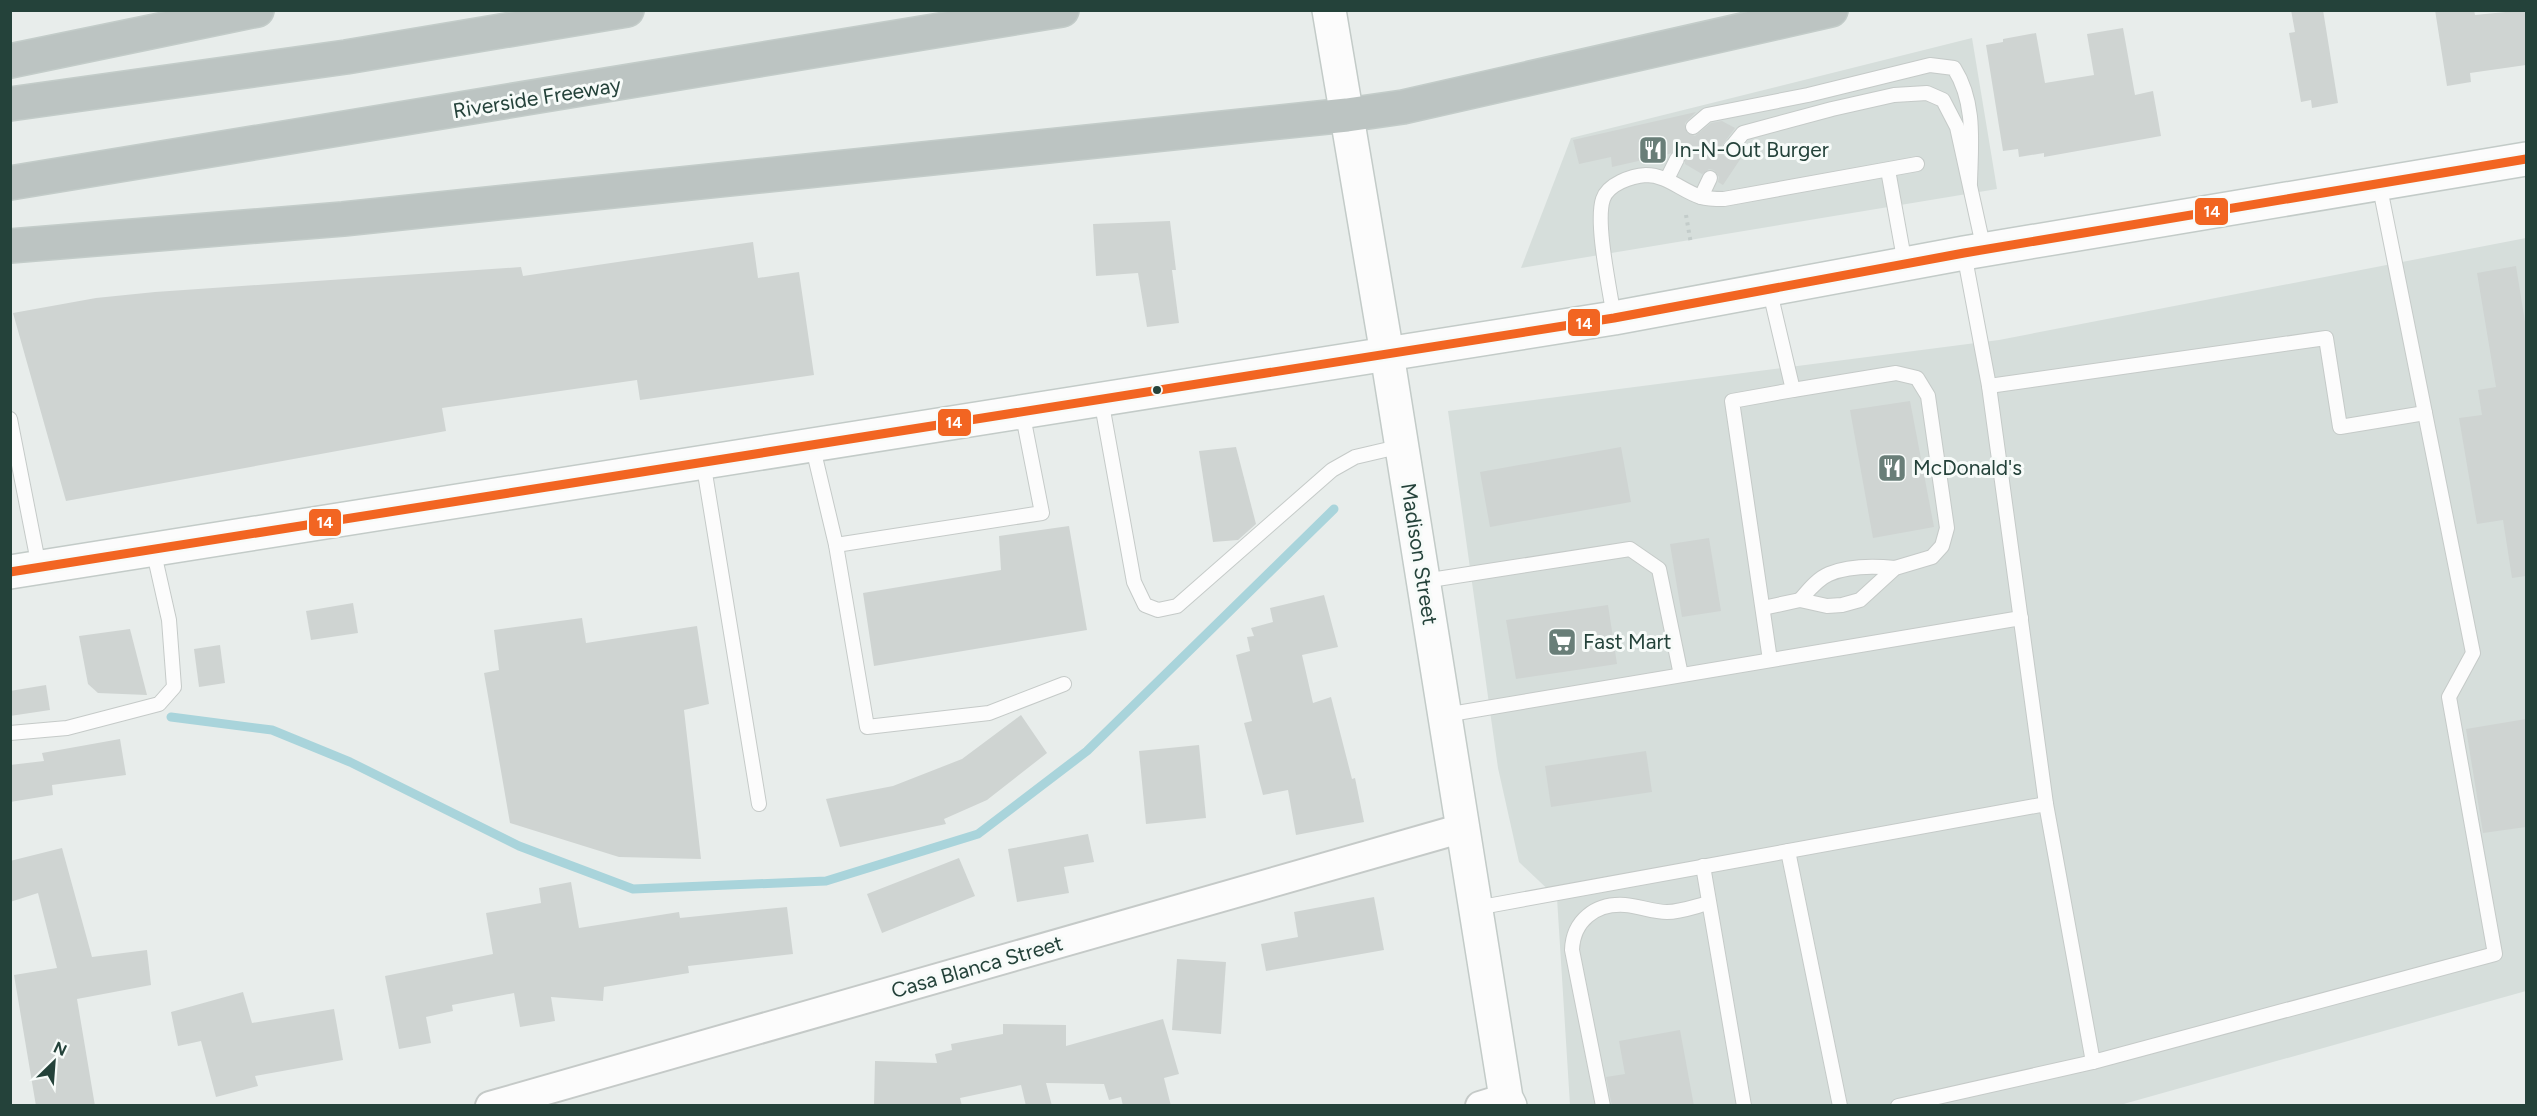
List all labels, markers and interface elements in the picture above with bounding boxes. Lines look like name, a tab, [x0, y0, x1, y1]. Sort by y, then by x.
street label: Riverside Freeway	[451, 72, 623, 123]
restaurant icon: In-N-Out Burger	[1637, 134, 1669, 166]
place label: In-N-Out Burger	[1674, 137, 1829, 162]
line badge: 14	[2194, 197, 2229, 226]
text: 14	[2204, 202, 2220, 221]
line badge: 14	[1567, 308, 1601, 337]
text: 14	[1576, 314, 1592, 333]
unlabelled marker	[1151, 384, 1163, 396]
line badge: 14	[937, 408, 972, 437]
text: 14	[946, 413, 962, 432]
restaurant icon: McDonald's	[1876, 452, 1908, 484]
place label: McDonald's	[1913, 455, 2022, 480]
street label: Madison Street	[1396, 481, 1443, 627]
line badge: 14	[308, 508, 342, 537]
text: 14	[317, 513, 333, 532]
supermarket icon: Fast Mart	[1546, 626, 1578, 658]
place label: Fast Mart	[1583, 629, 1671, 654]
street label: Casa Blanca Street	[888, 930, 1066, 1003]
north arrow	[24, 1032, 84, 1092]
text: N	[51, 1038, 70, 1060]

